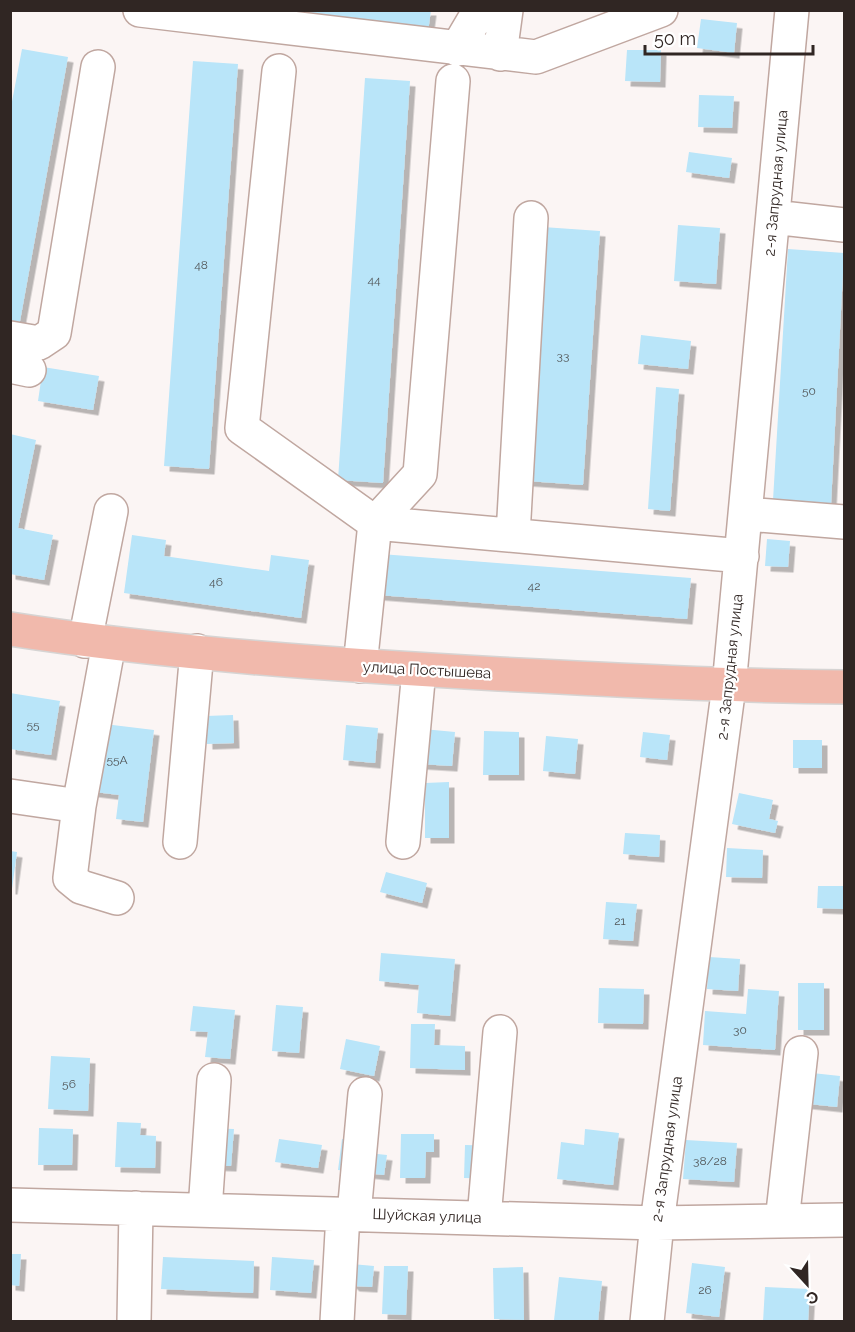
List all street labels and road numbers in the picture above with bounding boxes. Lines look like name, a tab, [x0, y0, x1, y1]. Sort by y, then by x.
street label: 2-я Запрудная улица	[761, 109, 791, 257]
street label: 2-я Запрудная улица	[713, 593, 747, 741]
street label: улица Постышева	[362, 658, 492, 682]
street label: 2-я Запрудная улица	[648, 1075, 686, 1223]
street label: Шуйская улица	[372, 1205, 482, 1227]

